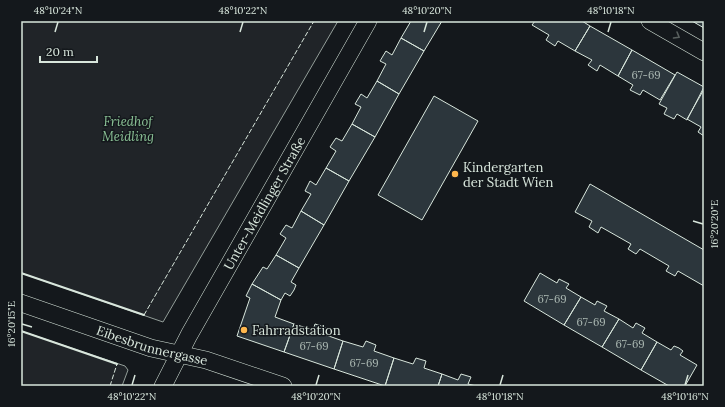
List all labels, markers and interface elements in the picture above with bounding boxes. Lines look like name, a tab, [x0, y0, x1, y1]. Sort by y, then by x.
text: 48°10'24"N	[34, 4, 83, 17]
text: 48°10'22"N	[219, 4, 268, 17]
text: 48°10'20"N	[402, 4, 452, 17]
text: 48°10'18"N	[587, 4, 635, 17]
one-way arrow	[673, 32, 680, 39]
scale bar	[40, 38, 97, 64]
text: 20 m	[46, 44, 74, 59]
house number: 67-69	[631, 68, 661, 82]
park label: Friedhof Meidling	[102, 113, 154, 145]
street label: Unter-Meidlinger Straße	[220, 134, 309, 273]
place label: Kindergarten der Stadt Wien	[463, 159, 553, 191]
marker: Kindergarten der Stadt Wien	[450, 169, 460, 179]
text: 16°20'20"E	[708, 200, 721, 248]
house number: 67-69	[537, 292, 567, 306]
text: 16°20'15"E	[5, 301, 18, 347]
house number: 67-69	[576, 315, 606, 329]
street label: Eibesbrunnergasse	[94, 322, 209, 369]
place label: Fahrradstation	[252, 322, 341, 339]
marker: Fahrradstation	[239, 325, 249, 335]
house number: 67-69	[615, 337, 645, 351]
house number: 67-69	[299, 339, 329, 353]
house number: 67-69	[349, 356, 379, 370]
text: 48°10'22"N	[108, 390, 157, 403]
text: 48°10'20"N	[291, 390, 341, 403]
text: 48°10'18"N	[476, 390, 524, 403]
text: 48°10'16"N	[661, 390, 709, 403]

